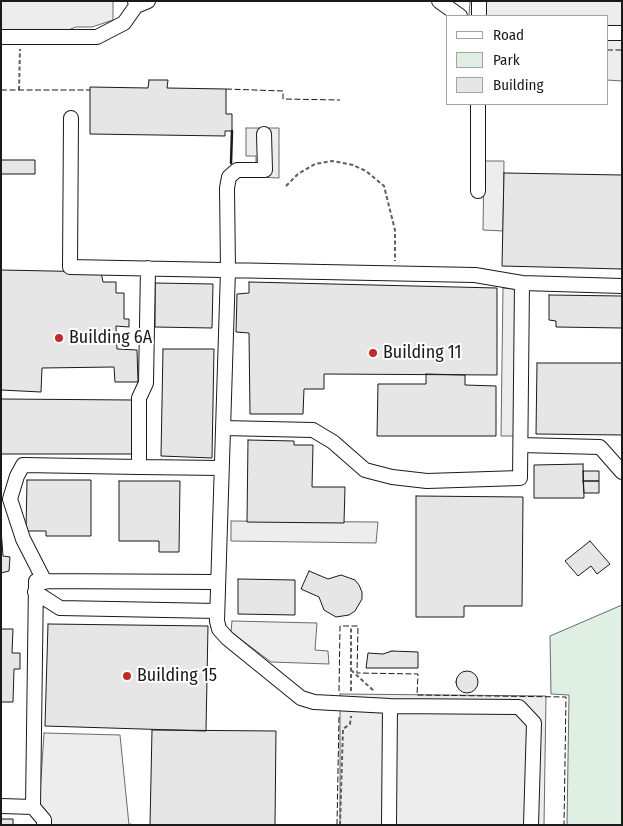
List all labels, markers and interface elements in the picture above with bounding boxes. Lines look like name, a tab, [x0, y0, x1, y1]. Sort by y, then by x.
legend	[446, 15, 608, 105]
text: Road	[493, 26, 524, 44]
text: Park	[493, 51, 520, 69]
text: Building	[493, 76, 544, 94]
place label: Building 6A	[69, 327, 152, 349]
marker: Building 6A	[53, 332, 65, 344]
place label: Building 11	[383, 342, 462, 364]
marker: Building 11	[367, 347, 379, 359]
place label: Building 15	[137, 665, 217, 687]
marker: Building 15	[121, 670, 133, 682]

